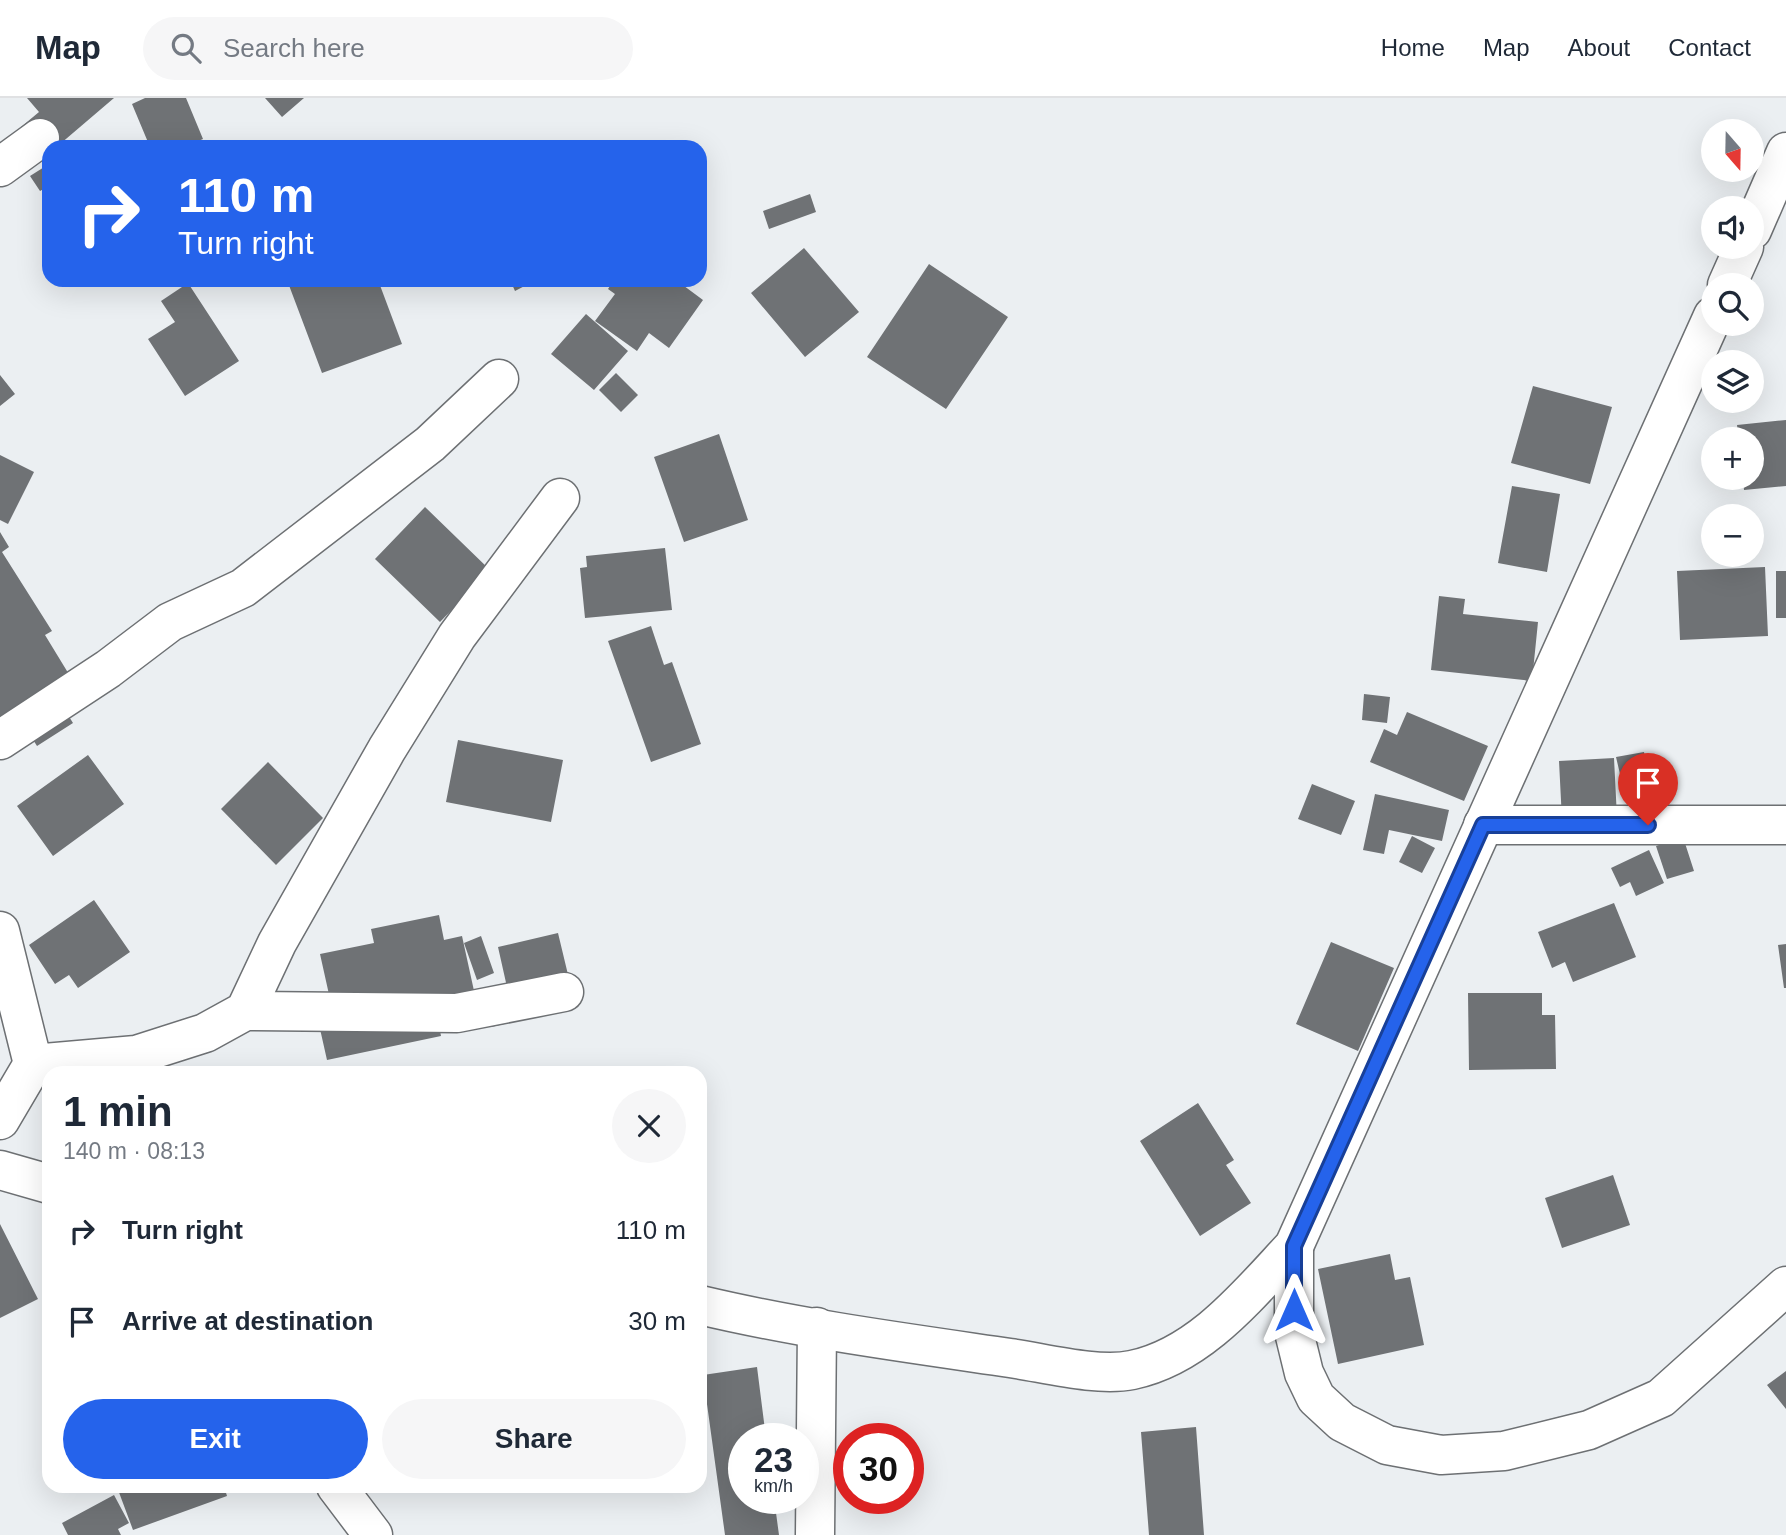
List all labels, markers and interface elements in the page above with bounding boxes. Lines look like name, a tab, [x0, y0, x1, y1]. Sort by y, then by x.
search box	[143, 17, 633, 80]
text: Map	[35, 29, 101, 66]
icon: search	[167, 29, 205, 67]
text: Search here	[223, 33, 365, 63]
text: Home	[1381, 34, 1445, 61]
text: Map	[1483, 34, 1530, 61]
text: About	[1568, 34, 1630, 61]
text: Contact	[1668, 34, 1751, 61]
north arrow	[1701, 119, 1764, 182]
map controls	[1701, 119, 1764, 567]
icon: right	[63, 168, 154, 259]
text: 110 m	[178, 168, 314, 222]
button: sound	[1701, 196, 1764, 259]
text: Turn right	[178, 225, 314, 261]
button: search	[1701, 273, 1764, 336]
button: layers	[1701, 350, 1764, 413]
button: +	[1701, 427, 1764, 490]
button: −	[1701, 504, 1764, 567]
pin	[1618, 753, 1678, 825]
icon: arrive	[1629, 764, 1667, 802]
text: 1 min	[63, 1088, 173, 1135]
button: close	[612, 1089, 686, 1163]
text: 140 m · 08:13	[63, 1138, 205, 1164]
icon: right	[63, 1212, 101, 1250]
text: Turn right	[122, 1215, 243, 1245]
text: 110 m	[616, 1215, 686, 1245]
position arrow	[1257, 1273, 1331, 1347]
icon: arrive	[63, 1303, 101, 1341]
text: Arrive at destination	[122, 1306, 373, 1336]
text: 30 m	[628, 1306, 686, 1336]
button: Exit	[63, 1399, 368, 1479]
button: Share	[382, 1399, 686, 1479]
speed limit sign: 30	[833, 1423, 924, 1514]
text: 23	[754, 1440, 793, 1479]
text: km/h	[754, 1476, 793, 1496]

